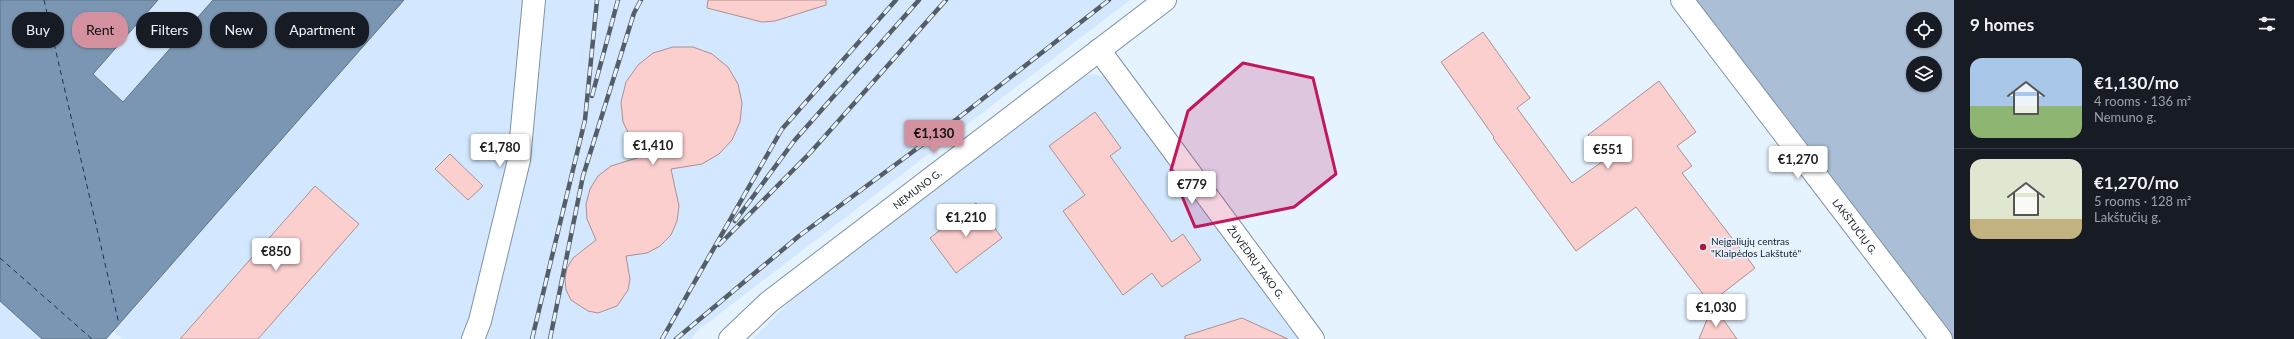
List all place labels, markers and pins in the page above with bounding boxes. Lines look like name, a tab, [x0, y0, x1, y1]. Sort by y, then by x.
pin: €1,130	[901, 120, 967, 154]
pin: €1,410	[620, 132, 686, 166]
pin: €1,780	[467, 134, 533, 168]
pin: €551	[1584, 136, 1632, 170]
pin: €1,270	[1765, 146, 1831, 180]
pin: €779	[1168, 171, 1216, 205]
pin: €1,210	[933, 204, 999, 238]
place label: Neįgaliųjų centras "Klaipėdos Lakštutė"	[1711, 235, 1801, 259]
pin: €850	[252, 238, 300, 272]
marker: Neįgaliųjų centras "Klaipėdos Lakštutė"	[1698, 242, 1708, 252]
pin: €1,030	[1683, 294, 1749, 328]

